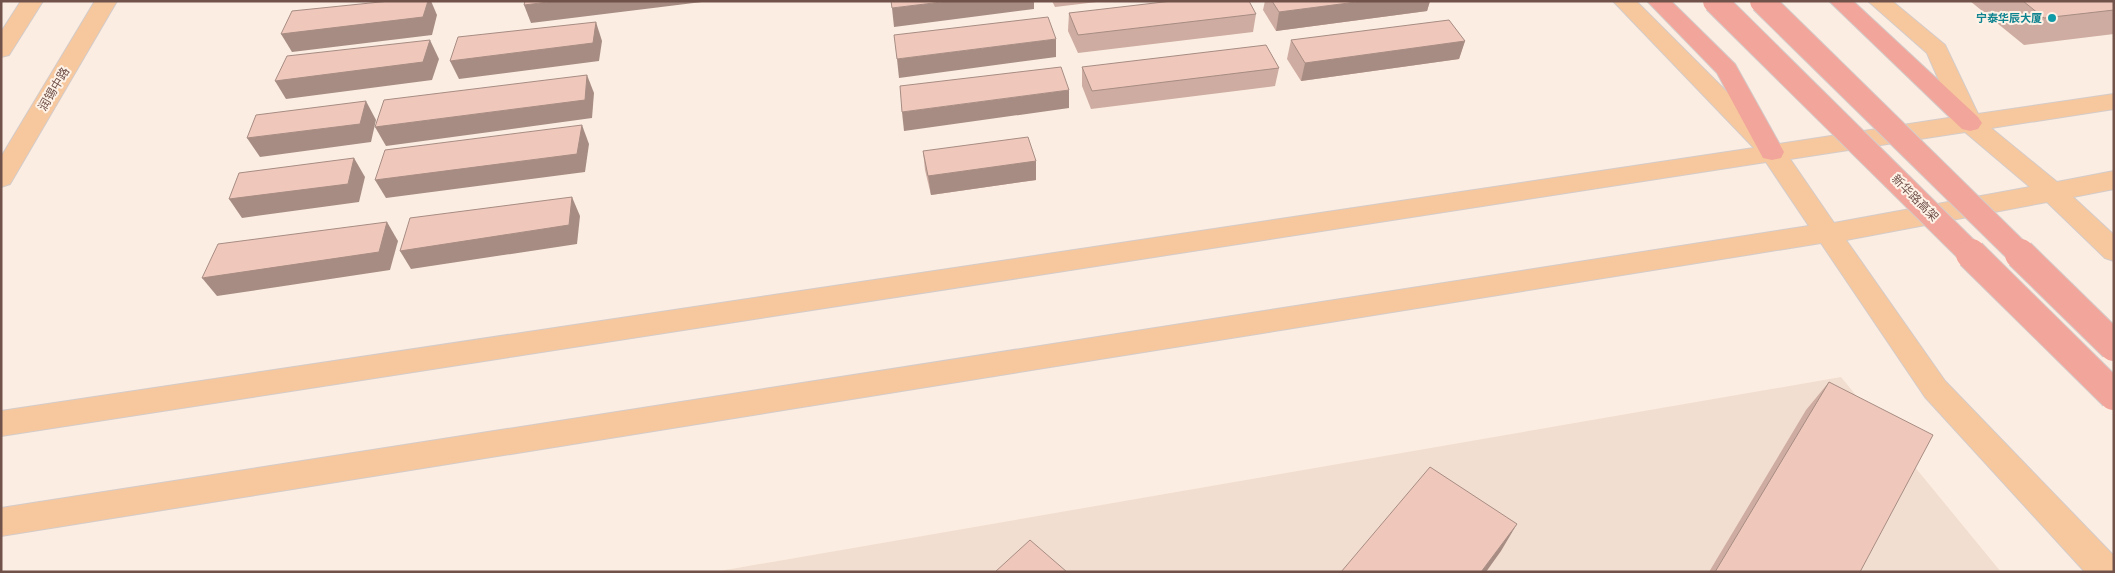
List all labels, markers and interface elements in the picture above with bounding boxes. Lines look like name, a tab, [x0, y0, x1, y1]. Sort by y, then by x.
place label: 宁泰华辰大厦	[1976, 12, 2042, 25]
marker: 宁泰华辰大厦	[2046, 12, 2058, 24]
street label: 润锡中路	[36, 65, 72, 113]
street label: 新华路高架	[1889, 172, 1941, 224]

